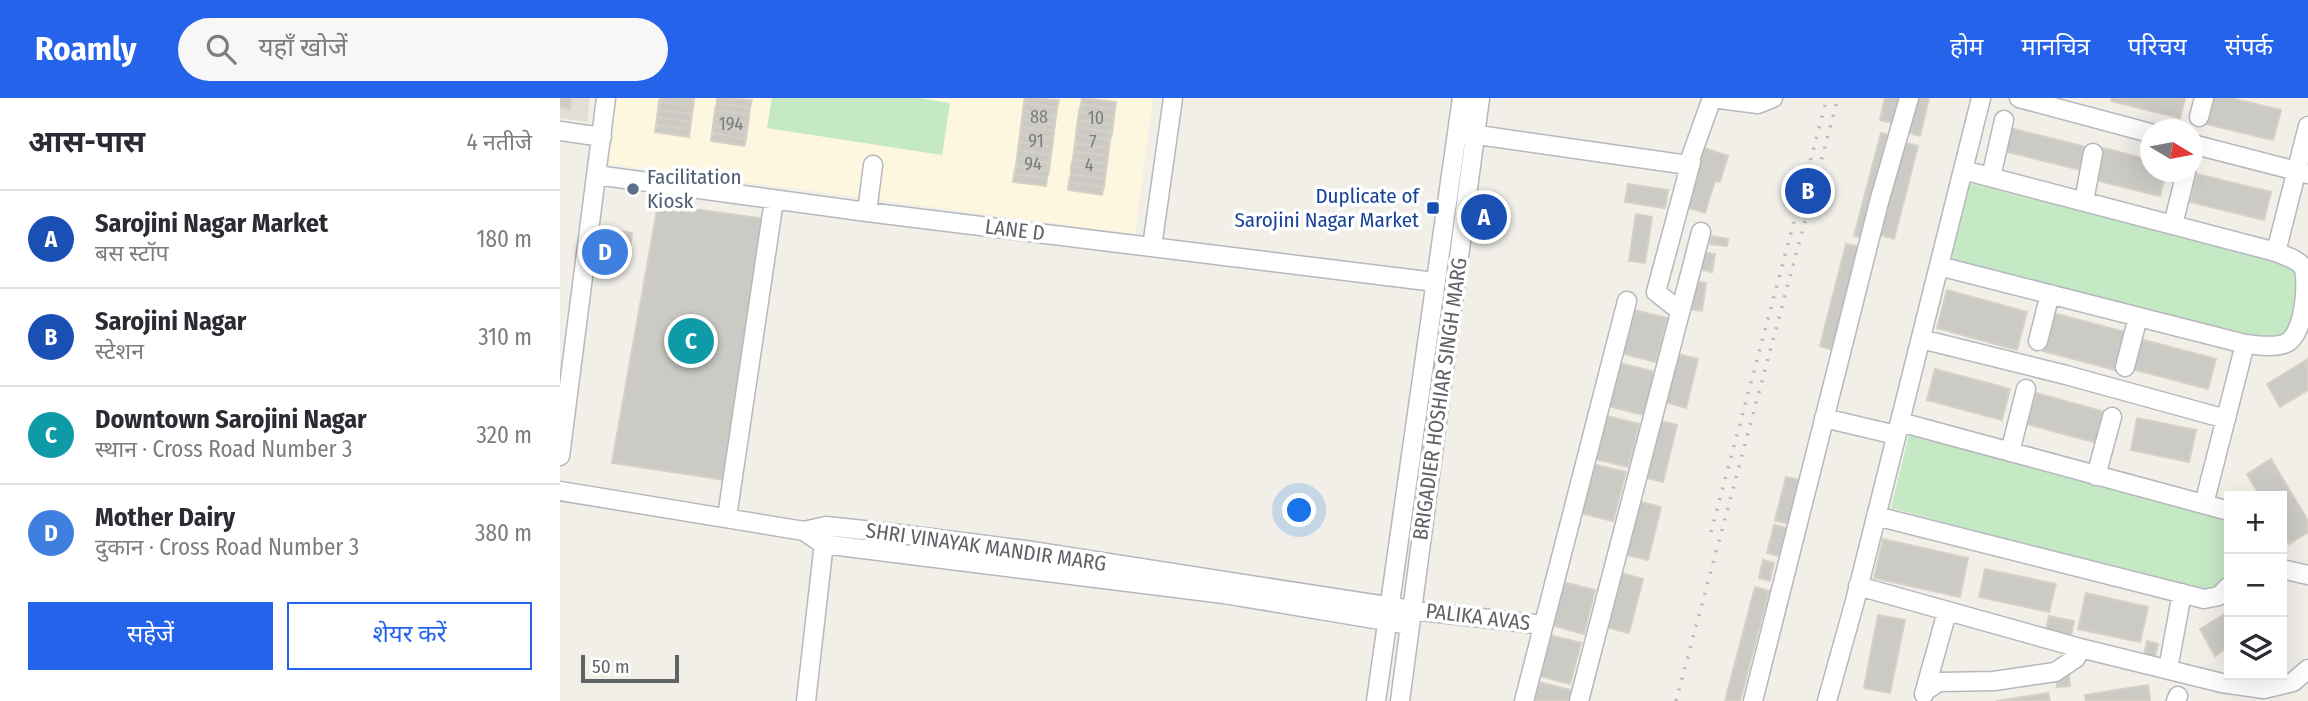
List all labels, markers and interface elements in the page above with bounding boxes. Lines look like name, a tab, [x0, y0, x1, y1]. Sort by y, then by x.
search box	[178, 18, 668, 81]
text: Roamly	[35, 29, 136, 69]
icon: search	[202, 30, 240, 68]
text: यहाँ खोजें	[258, 32, 347, 63]
text: होम	[1950, 33, 1983, 61]
text: मानचित्र	[2021, 33, 2090, 61]
text: परिचय	[2128, 33, 2187, 61]
text: संपर्क	[2225, 33, 2273, 61]
house number: 88	[1030, 106, 1048, 128]
house number: 10	[1088, 107, 1104, 129]
house number: 194	[719, 113, 743, 135]
north arrow	[2140, 119, 2203, 182]
text: आस-पास	[28, 124, 145, 160]
text: 4 नतीजे	[467, 128, 532, 156]
house number: 91	[1028, 130, 1044, 152]
house number: 7	[1089, 131, 1097, 153]
house number: 94	[1024, 153, 1042, 175]
house number: 4	[1085, 154, 1094, 176]
place label: Facilitation Kiosk	[647, 164, 742, 214]
pin: B	[1785, 165, 1831, 217]
marker: Facilitation Kiosk	[625, 181, 641, 197]
place label: Duplicate of Sarojini Nagar Market	[1234, 183, 1421, 233]
pin: A	[1461, 191, 1507, 243]
marker: Duplicate of Sarojini Nagar Market	[1425, 200, 1441, 216]
text: Sarojini Nagar Market	[95, 208, 328, 239]
street label: LANE D	[984, 213, 1046, 247]
text: A	[45, 225, 57, 253]
text: 180 m	[476, 225, 532, 253]
pin: D	[582, 226, 628, 278]
text: बस स्टॉप	[95, 239, 169, 267]
street label: BRIGADIER HOSHIAR SINGH MARG	[1407, 256, 1473, 542]
text: Sarojini Nagar	[95, 306, 246, 337]
pin: C	[668, 315, 714, 367]
text: B	[45, 323, 57, 351]
text: 310 m	[478, 323, 532, 351]
text: स्टेशन	[95, 337, 144, 365]
text: Downtown Sarojini Nagar	[95, 404, 367, 435]
text: C	[45, 421, 57, 449]
text: 320 m	[477, 421, 532, 449]
text: स्थान · Cross Road Number 3	[95, 435, 352, 463]
map controls	[2224, 491, 2287, 680]
button: +	[2224, 491, 2287, 554]
your location	[1282, 493, 1316, 527]
text: Mother Dairy	[95, 502, 235, 533]
street label: SHRI VINAYAK MANDIR MARG	[864, 517, 1108, 577]
text: D	[44, 519, 58, 547]
text: 380 m	[475, 519, 532, 547]
text: दुकान · Cross Road Number 3	[95, 533, 359, 561]
button: −	[2224, 554, 2287, 617]
street label: PALIKA AVAS	[1424, 598, 1532, 636]
button: सहेजें	[28, 602, 273, 670]
button: शेयर करें	[287, 602, 532, 670]
button: layers	[2224, 617, 2287, 680]
scale bar	[581, 652, 679, 684]
text: 50 m	[592, 655, 630, 678]

